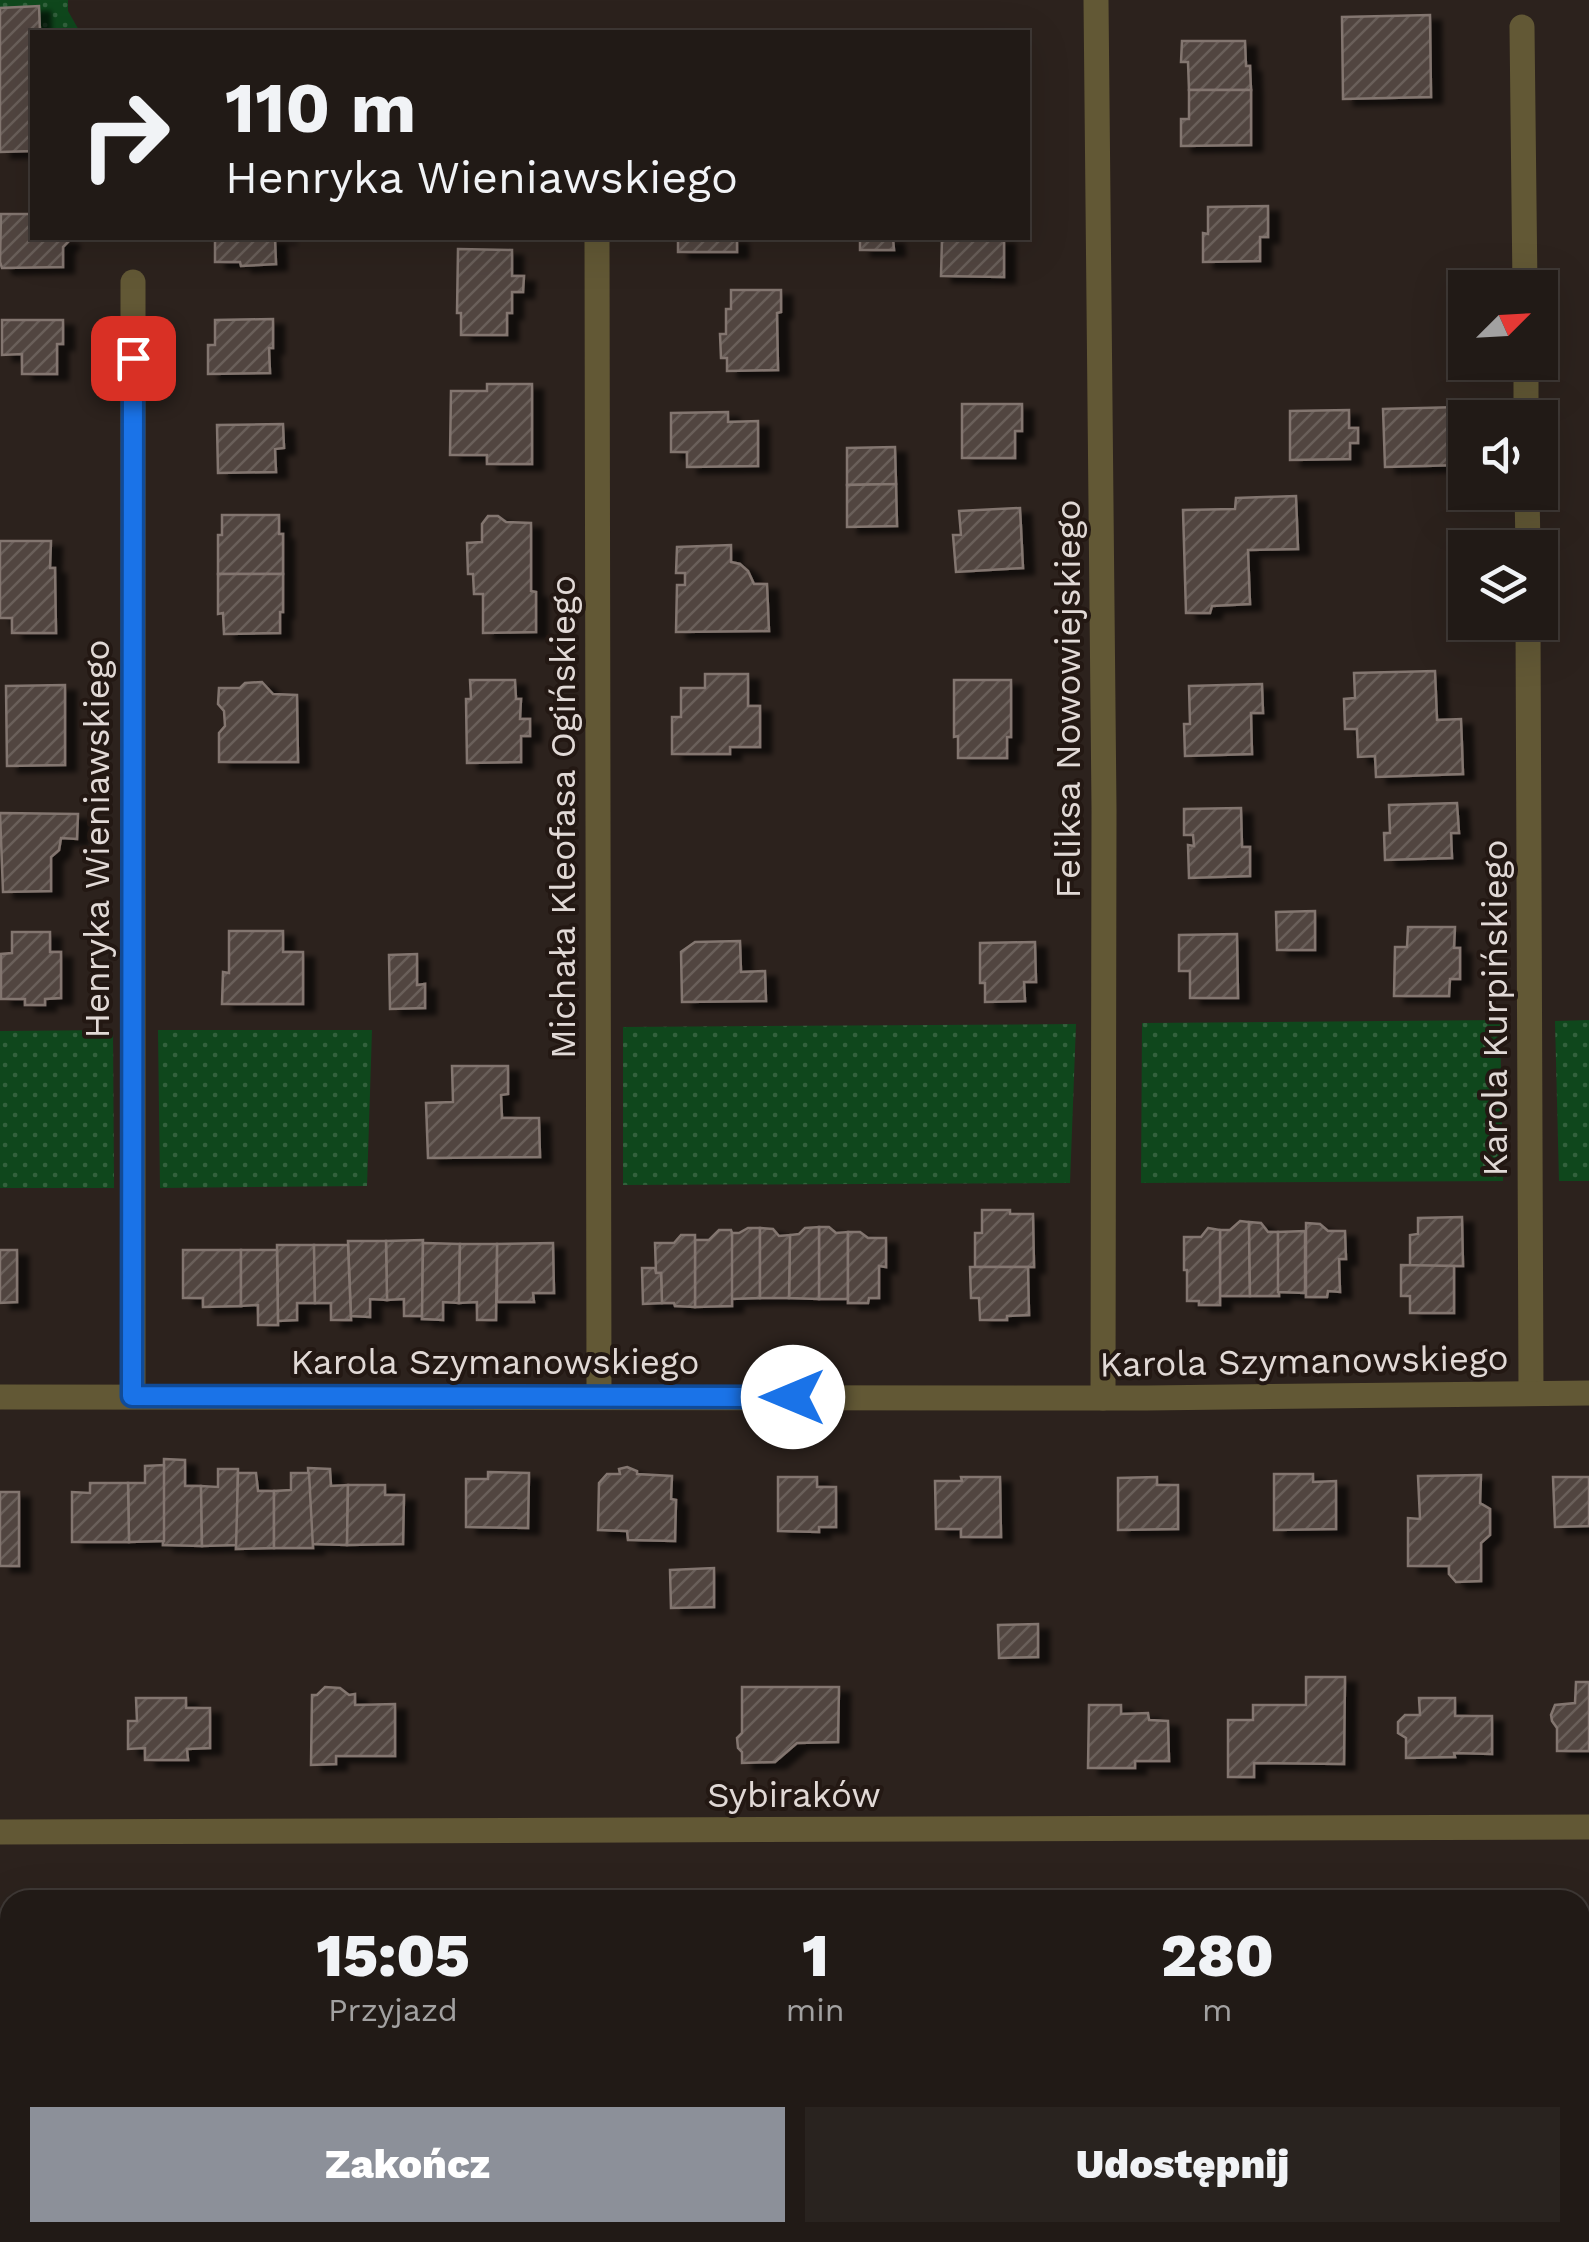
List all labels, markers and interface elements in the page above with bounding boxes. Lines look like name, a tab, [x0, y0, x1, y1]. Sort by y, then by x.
text: 110 m	[225, 67, 416, 149]
icon: right	[60, 70, 190, 200]
text: Henryka Wieniawskiego	[225, 151, 738, 204]
north arrow	[1448, 270, 1558, 380]
map controls	[1448, 270, 1558, 640]
pin	[91, 316, 176, 401]
icon: arrive	[106, 331, 161, 386]
button: sound	[1448, 400, 1558, 510]
street label: Feliksa Nowowiejskiego	[1047, 500, 1089, 898]
button: layers	[1448, 530, 1558, 640]
street label: Michała Kleofasa Ogińskiego	[542, 575, 584, 1059]
street label: Henryka Wieniawskiego	[76, 639, 118, 1039]
street label: Karola Kurpińskiego	[1474, 840, 1516, 1176]
street label: Karola Szymanowskiego	[1099, 1336, 1509, 1386]
street label: Karola Szymanowskiego	[290, 1341, 700, 1383]
position arrow	[741, 1345, 845, 1449]
street label: Sybiraków	[707, 1774, 881, 1816]
text: 15:05	[316, 1920, 470, 1991]
text: 1	[802, 1920, 829, 1991]
text: 280	[1161, 1920, 1274, 1991]
text: Przyjazd	[328, 1991, 458, 2029]
text: min	[786, 1991, 845, 2029]
text: m	[1202, 1991, 1233, 2029]
button: Zakończ	[30, 2107, 785, 2222]
button: Udostępnij	[805, 2107, 1560, 2222]

